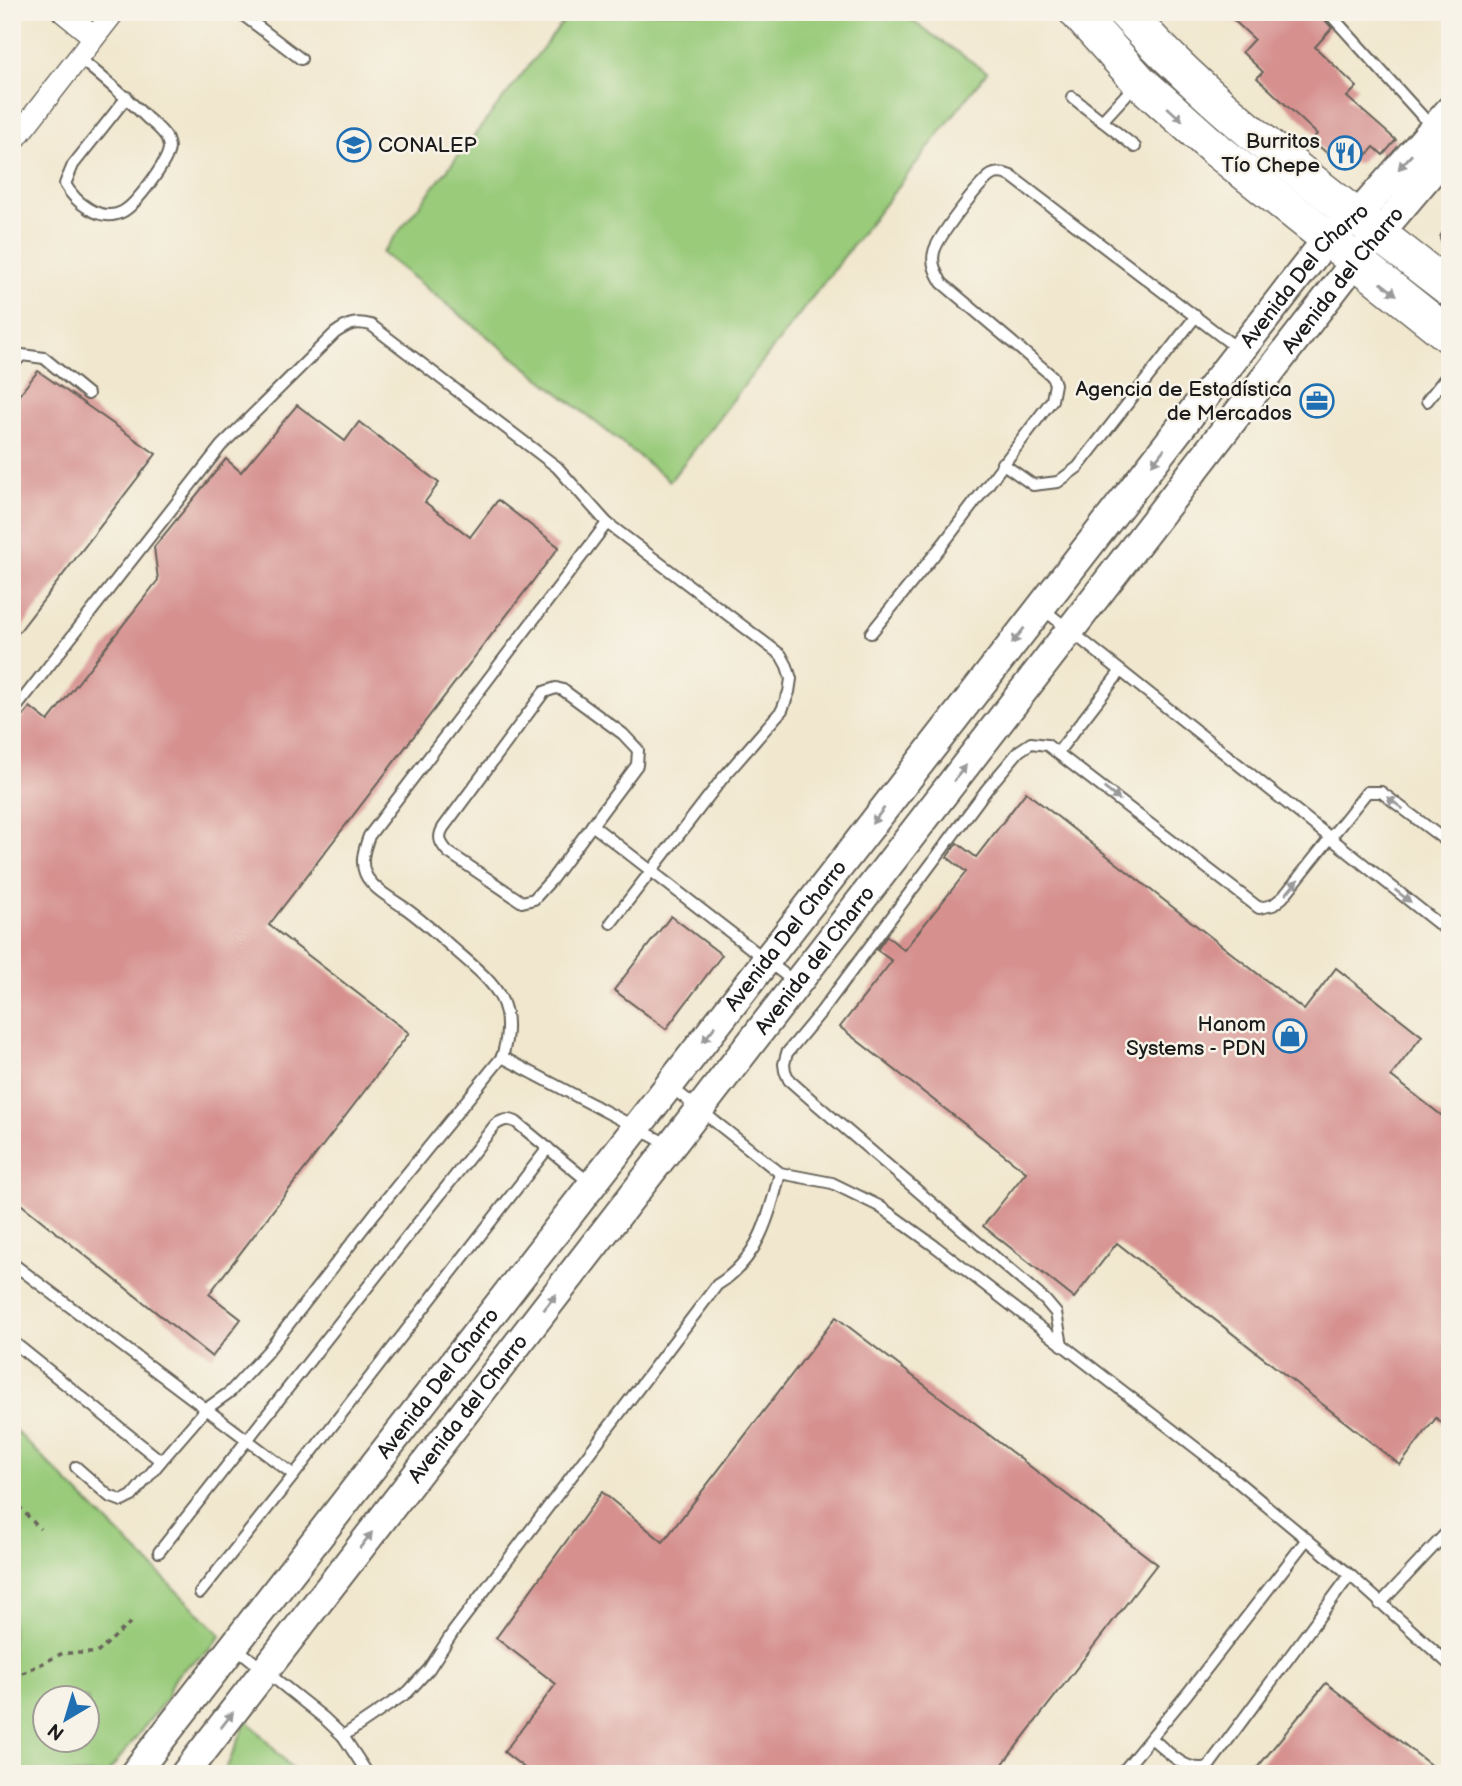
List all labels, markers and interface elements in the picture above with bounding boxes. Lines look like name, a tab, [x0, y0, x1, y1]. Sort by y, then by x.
one-way arrow	[1166, 106, 1184, 122]
school or university icon: CONALEP	[335, 126, 373, 164]
place label: Burritos Tío Chepe	[1221, 129, 1320, 178]
place label: CONALEP	[378, 133, 477, 158]
restaurant icon: Burritos Tío Chepe	[1326, 134, 1364, 172]
one-way arrow	[1397, 153, 1413, 171]
street label: Avenida Del Charro	[1235, 199, 1374, 353]
street label: Avenida del Charro	[1276, 201, 1409, 358]
one-way arrow	[1380, 281, 1398, 296]
place label: Agencia de Estadística de Mercados	[1076, 377, 1292, 426]
office icon: Agencia de Estadística de Mercados	[1298, 382, 1336, 420]
one-way arrow	[1150, 447, 1165, 465]
one-way arrow	[1010, 627, 1025, 645]
one-way arrow	[952, 765, 967, 783]
one-way arrow	[1102, 786, 1120, 801]
one-way arrow	[1387, 796, 1405, 811]
one-way arrow	[872, 807, 886, 825]
street label: Avenida Del Charro	[719, 855, 852, 1016]
one-way arrow	[1284, 878, 1299, 895]
street label: Avenida del Charro	[749, 881, 880, 1039]
one-way arrow	[1394, 888, 1412, 902]
place label: Hanom Systems - PDN	[1126, 1012, 1266, 1061]
shop icon: Hanom Systems - PDN	[1271, 1017, 1309, 1055]
one-way arrow	[701, 1025, 716, 1043]
one-way arrow	[543, 1293, 557, 1311]
street label: Avenida Del Charro	[371, 1303, 504, 1463]
street label: Avenida del Charro	[402, 1329, 533, 1488]
one-way arrow	[359, 1531, 373, 1549]
north arrow	[32, 1684, 102, 1754]
one-way arrow	[219, 1711, 233, 1729]
text: N	[44, 1718, 69, 1745]

